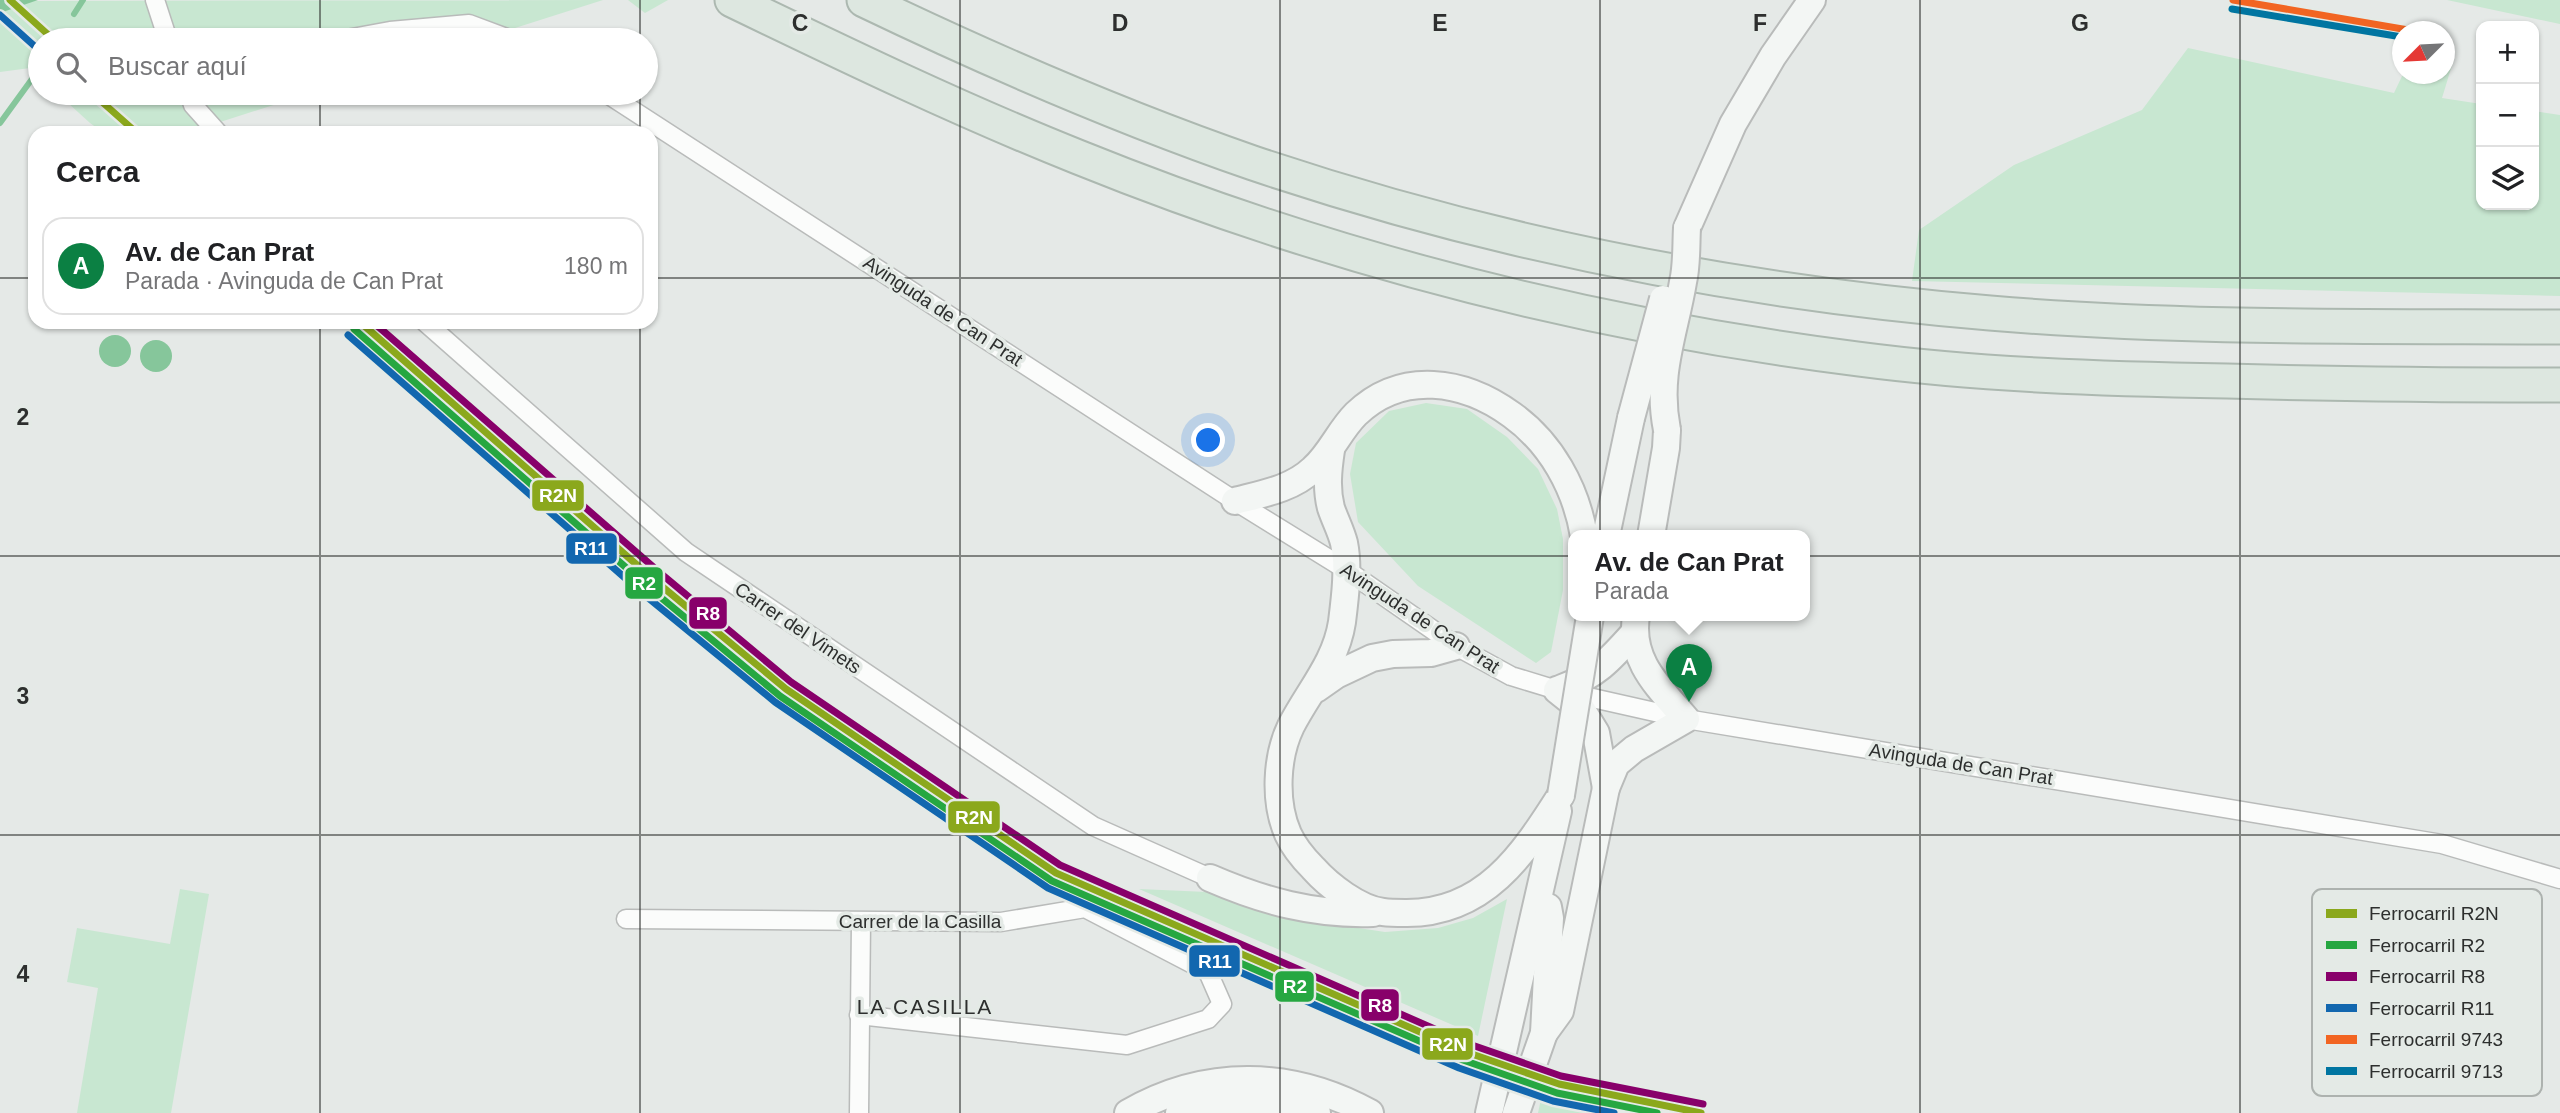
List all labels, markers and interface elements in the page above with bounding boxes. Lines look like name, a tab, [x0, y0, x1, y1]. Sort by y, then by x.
text: C	[792, 10, 808, 36]
text: D	[1112, 10, 1128, 36]
text: E	[1432, 10, 1448, 36]
text: F	[1753, 10, 1767, 36]
text: G	[2071, 10, 2089, 36]
north arrow	[2392, 21, 2455, 84]
map controls	[2476, 21, 2539, 210]
button: +	[2476, 21, 2539, 84]
search box	[28, 28, 658, 105]
icon: search	[52, 48, 90, 86]
text: Buscar aquí	[108, 51, 247, 81]
button: −	[2476, 84, 2539, 147]
button: layers	[2476, 147, 2539, 210]
text: Cerca	[56, 155, 139, 188]
text: Av. de Can Prat	[125, 237, 314, 267]
street label: Avinguda de Can Prat	[859, 252, 1027, 371]
text: A	[73, 253, 89, 279]
text: 180 m	[564, 253, 628, 279]
text: Parada · Avinguda de Can Prat	[125, 268, 443, 294]
text: 2	[17, 404, 29, 430]
your location	[1191, 423, 1225, 457]
line badge: R2N	[531, 479, 585, 512]
text: R2N	[539, 485, 577, 506]
popup	[1568, 530, 1810, 621]
line badge: R11	[565, 532, 618, 565]
text: R11	[574, 538, 608, 559]
text: Av. de Can Prat	[1594, 547, 1784, 577]
street label: Avinguda de Can Prat	[1336, 559, 1504, 678]
line badge: R2	[624, 566, 664, 600]
text: R2	[632, 573, 656, 594]
street label: Carrer del Vimets	[731, 578, 865, 678]
text: Parada	[1594, 578, 1669, 604]
line badge: R8	[688, 596, 728, 630]
text: R8	[696, 603, 720, 624]
pin: A	[1666, 644, 1712, 702]
text: 3	[17, 683, 29, 709]
street label: Avinguda de Can Prat	[1868, 739, 2055, 789]
line badge: R2N	[947, 800, 1001, 834]
text: R2N	[955, 807, 993, 828]
legend	[2312, 889, 2542, 1096]
text: Ferrocarril R2N	[2369, 903, 2499, 924]
street label: Carrer de la Casilla	[839, 911, 1002, 932]
text: Ferrocarril R2	[2369, 935, 2485, 956]
line badge: R11	[1188, 944, 1241, 978]
text: R11	[1198, 951, 1232, 972]
text: 4	[17, 961, 30, 987]
text: Ferrocarril R8	[2369, 966, 2485, 987]
line badge: R2	[1274, 970, 1315, 1003]
text: R2	[1283, 976, 1307, 997]
line badge: R8	[1360, 988, 1400, 1022]
district label: LA CASILLA	[857, 995, 993, 1018]
text: R8	[1368, 995, 1392, 1016]
text: Ferrocarril R11	[2369, 998, 2494, 1019]
line badge: R2N	[1421, 1027, 1474, 1061]
text: Ferrocarril 9743	[2369, 1029, 2503, 1050]
text: R2N	[1429, 1034, 1467, 1055]
text: Ferrocarril 9713	[2369, 1061, 2503, 1082]

